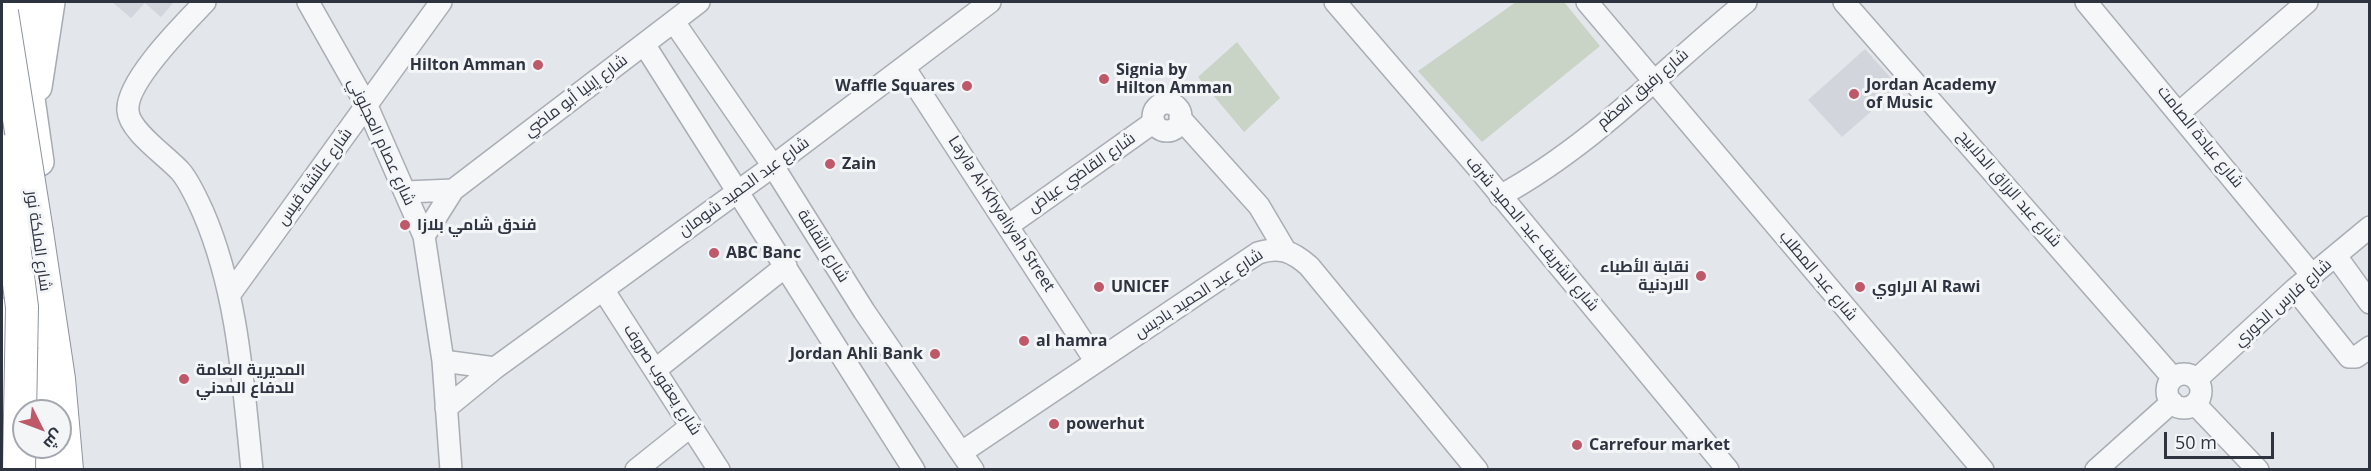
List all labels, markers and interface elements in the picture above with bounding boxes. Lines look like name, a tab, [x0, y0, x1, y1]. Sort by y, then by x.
street label: شارع رفيق العظم	[1593, 45, 1693, 133]
street label: شارع إيليا أبو ماضي	[520, 51, 632, 141]
place label: Hilton Amman	[410, 55, 526, 75]
marker: Hilton Amman	[531, 58, 545, 72]
place label: Signia by Hilton Amman	[1116, 60, 1232, 98]
marker: Signia by Hilton Amman	[1097, 72, 1111, 86]
street label: شارع عصام العجلوني	[343, 75, 419, 209]
place label: Jordan Academy of Music	[1866, 75, 1996, 113]
place label: Waffle Squares	[835, 76, 955, 96]
marker: Waffle Squares	[960, 79, 974, 93]
street label: شارع عبادة الصامت	[2153, 82, 2247, 192]
marker: Jordan Academy of Music	[1847, 87, 1861, 101]
street label: شارع عائشة قيس	[273, 125, 357, 229]
street label: شارع عبد الرزاق الدلابيح	[1953, 127, 2065, 251]
street label: شارع القاضي عياض	[1025, 129, 1139, 217]
street label: شارع عبد الحميد شومان	[675, 133, 813, 241]
street label: Layla Al-Khyaliyah Street	[943, 133, 1059, 295]
street label: شارع الشريف عبد الحميد شرف	[1461, 153, 1603, 315]
place label: Zain	[842, 154, 876, 174]
marker: Zain	[823, 157, 837, 171]
street label: شارع الملكة نور	[21, 190, 55, 292]
street label: شارع الثقافة	[793, 206, 853, 286]
place label: فندق شامي بلازا	[417, 215, 536, 235]
marker: فندق شامي بلازا	[398, 218, 412, 232]
street label: شارع عبد المطلب	[1775, 227, 1861, 325]
place label: ABC Banc	[726, 243, 801, 263]
street label: شارع عبد الحميد باديس	[1131, 245, 1267, 343]
marker: ABC Banc	[707, 246, 721, 260]
street label: شارع فارس الخوري	[2230, 255, 2336, 351]
place label: نقابة الأطباء الاردنية	[1600, 257, 1689, 295]
marker: نقابة الأطباء الاردنية	[1694, 269, 1708, 283]
place label: UNICEF	[1111, 277, 1169, 297]
place label: الراوي Al Rawi	[1872, 277, 1980, 297]
marker: UNICEF	[1092, 280, 1106, 294]
marker: الراوي Al Rawi	[1853, 280, 1867, 294]
street label: شارع يعقوب صروف	[619, 321, 705, 439]
place label: al hamra	[1036, 331, 1108, 351]
marker: al hamra	[1017, 334, 1031, 348]
place label: Jordan Ahli Bank	[790, 344, 923, 364]
marker: Jordan Ahli Bank	[928, 347, 942, 361]
place label: المديرية العامة للدفاع المدني	[196, 360, 305, 398]
marker: المديرية العامة للدفاع المدني	[177, 372, 191, 386]
north arrow	[12, 399, 72, 459]
place label: powerhut	[1066, 414, 1144, 434]
marker: powerhut	[1047, 417, 1061, 431]
scale bar	[2167, 420, 2276, 458]
text: ش	[39, 425, 69, 455]
text: 50 m	[2175, 430, 2217, 454]
place label: Carrefour market	[1589, 435, 1730, 455]
marker: Carrefour market	[1570, 438, 1584, 452]

